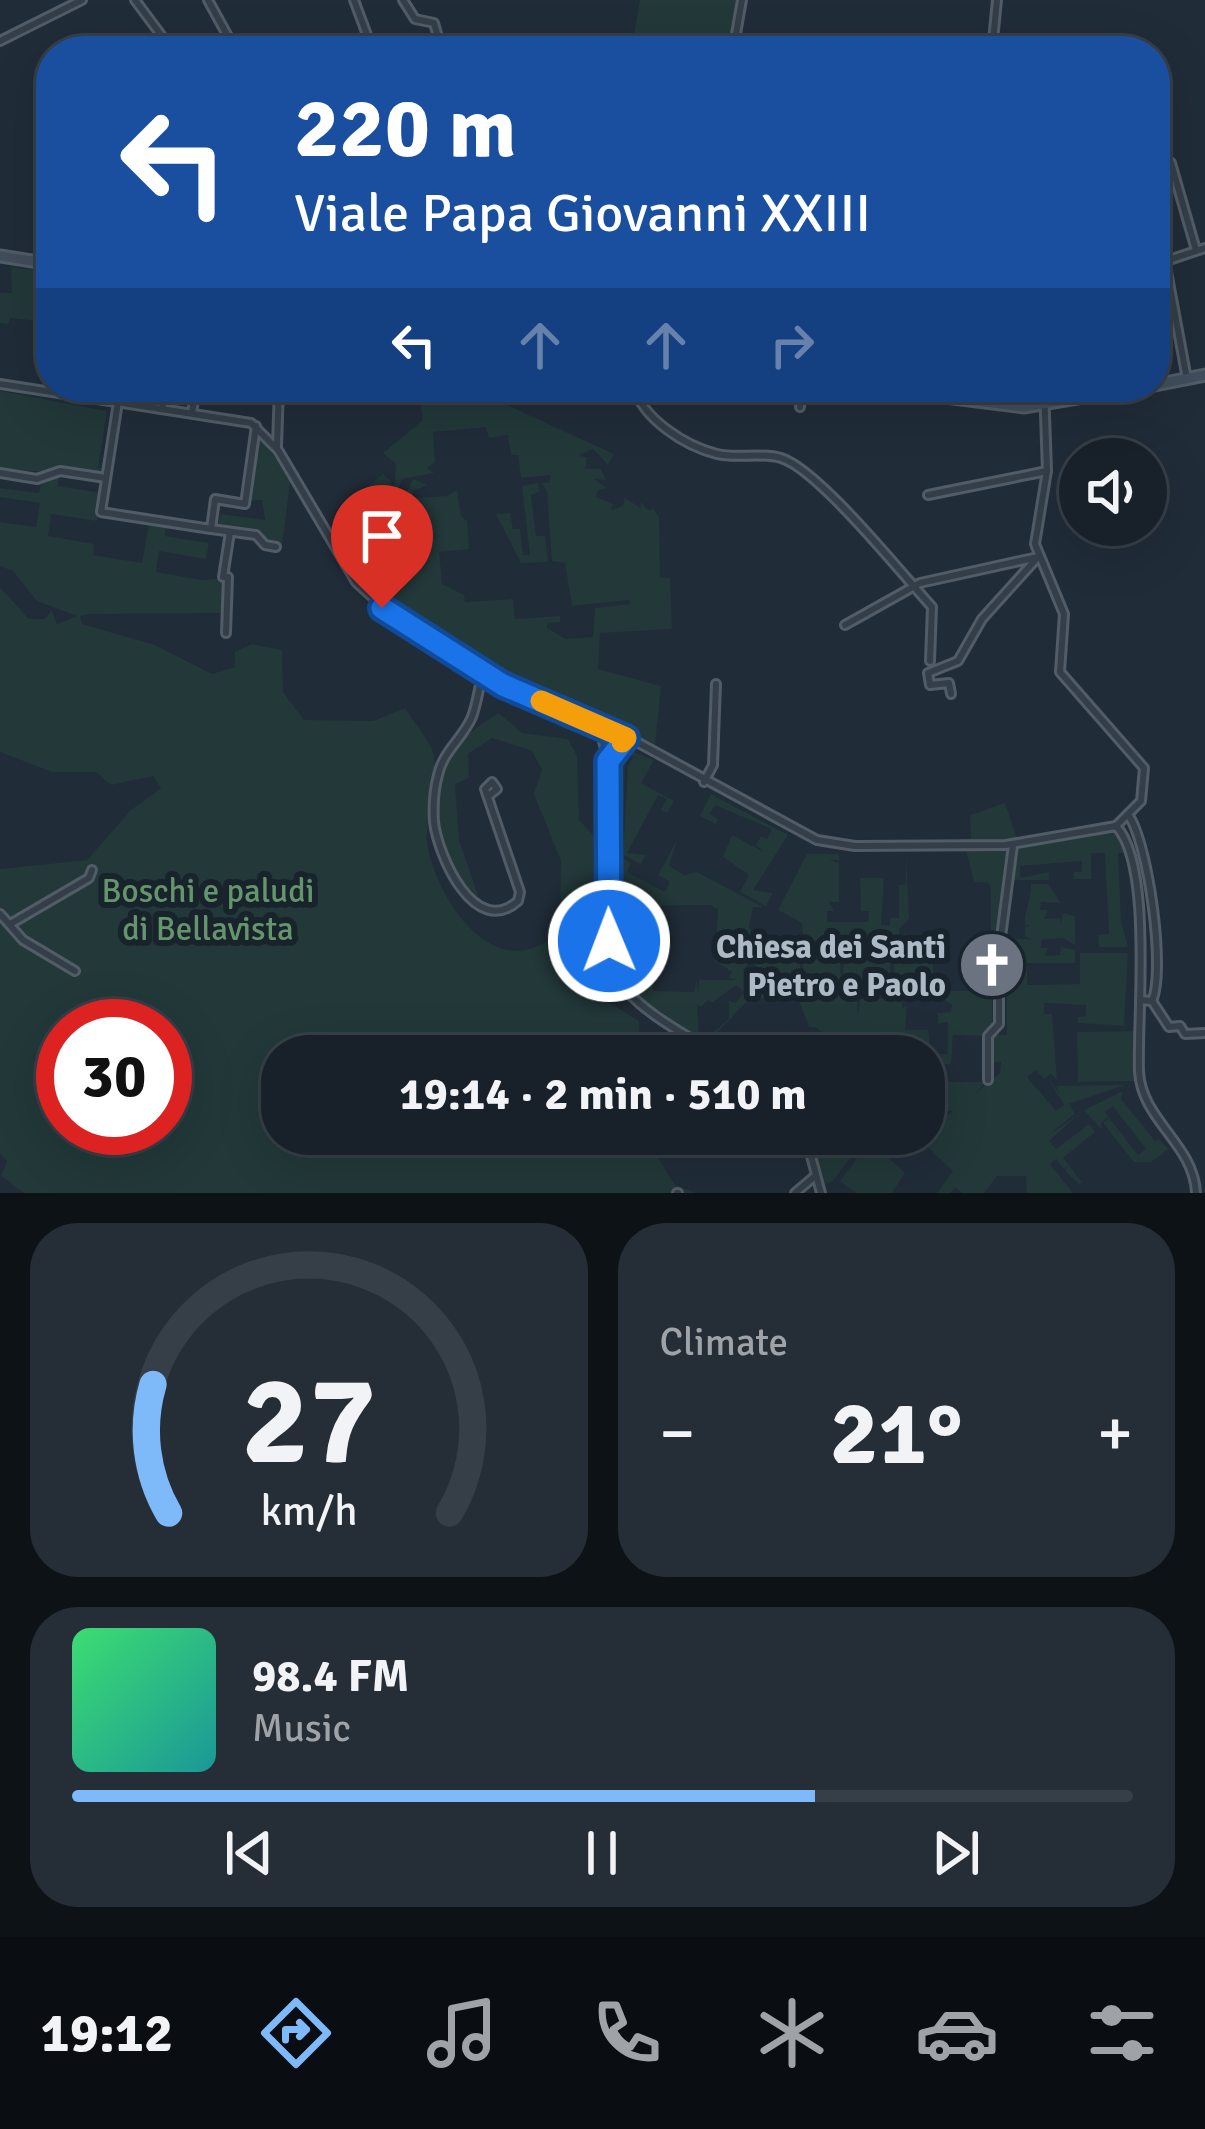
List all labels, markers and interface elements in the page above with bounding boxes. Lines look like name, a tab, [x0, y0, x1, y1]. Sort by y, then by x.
text: 220 m	[294, 77, 516, 181]
icon: left	[96, 84, 252, 240]
text: Viale Papa Giovanni XXIII	[294, 180, 871, 247]
icon: left	[381, 312, 447, 378]
icon: ahead	[507, 312, 573, 378]
icon: ahead	[633, 312, 699, 378]
icon: right	[759, 312, 825, 378]
map controls	[1059, 438, 1167, 546]
button: sound	[1059, 438, 1167, 546]
pin	[331, 485, 433, 608]
icon: arrive	[349, 503, 415, 569]
park label: Boschi e paludi di Bellavista	[102, 871, 314, 950]
position arrow	[546, 878, 672, 1004]
place label: Chiesa dei Santi Pietro e Paolo	[716, 927, 946, 1006]
church icon: Chiesa dei Santi Pietro e Paolo	[957, 930, 1027, 1000]
speed limit sign: 30	[36, 999, 192, 1155]
text: 19:14 · 2 min · 510 m	[399, 1067, 807, 1122]
text: Climate	[660, 1318, 788, 1366]
text: 27	[241, 1345, 376, 1498]
text: 21°	[830, 1378, 963, 1489]
text: −	[660, 1393, 695, 1474]
text: +	[1097, 1393, 1133, 1474]
text: km/h	[260, 1485, 357, 1538]
text: 98.4 FM	[252, 1649, 409, 1704]
text: Music	[252, 1704, 351, 1752]
icon: previous	[216, 1820, 282, 1886]
icon: pause	[569, 1820, 635, 1886]
icon: next	[923, 1820, 989, 1886]
icon: directions	[254, 1991, 338, 2075]
icon: music	[420, 1991, 504, 2075]
icon: phone	[585, 1991, 669, 2075]
icon: climate	[750, 1991, 834, 2075]
icon: car	[915, 1991, 999, 2075]
icon: filters	[1080, 1991, 1164, 2075]
text: 19:12	[41, 2000, 173, 2067]

